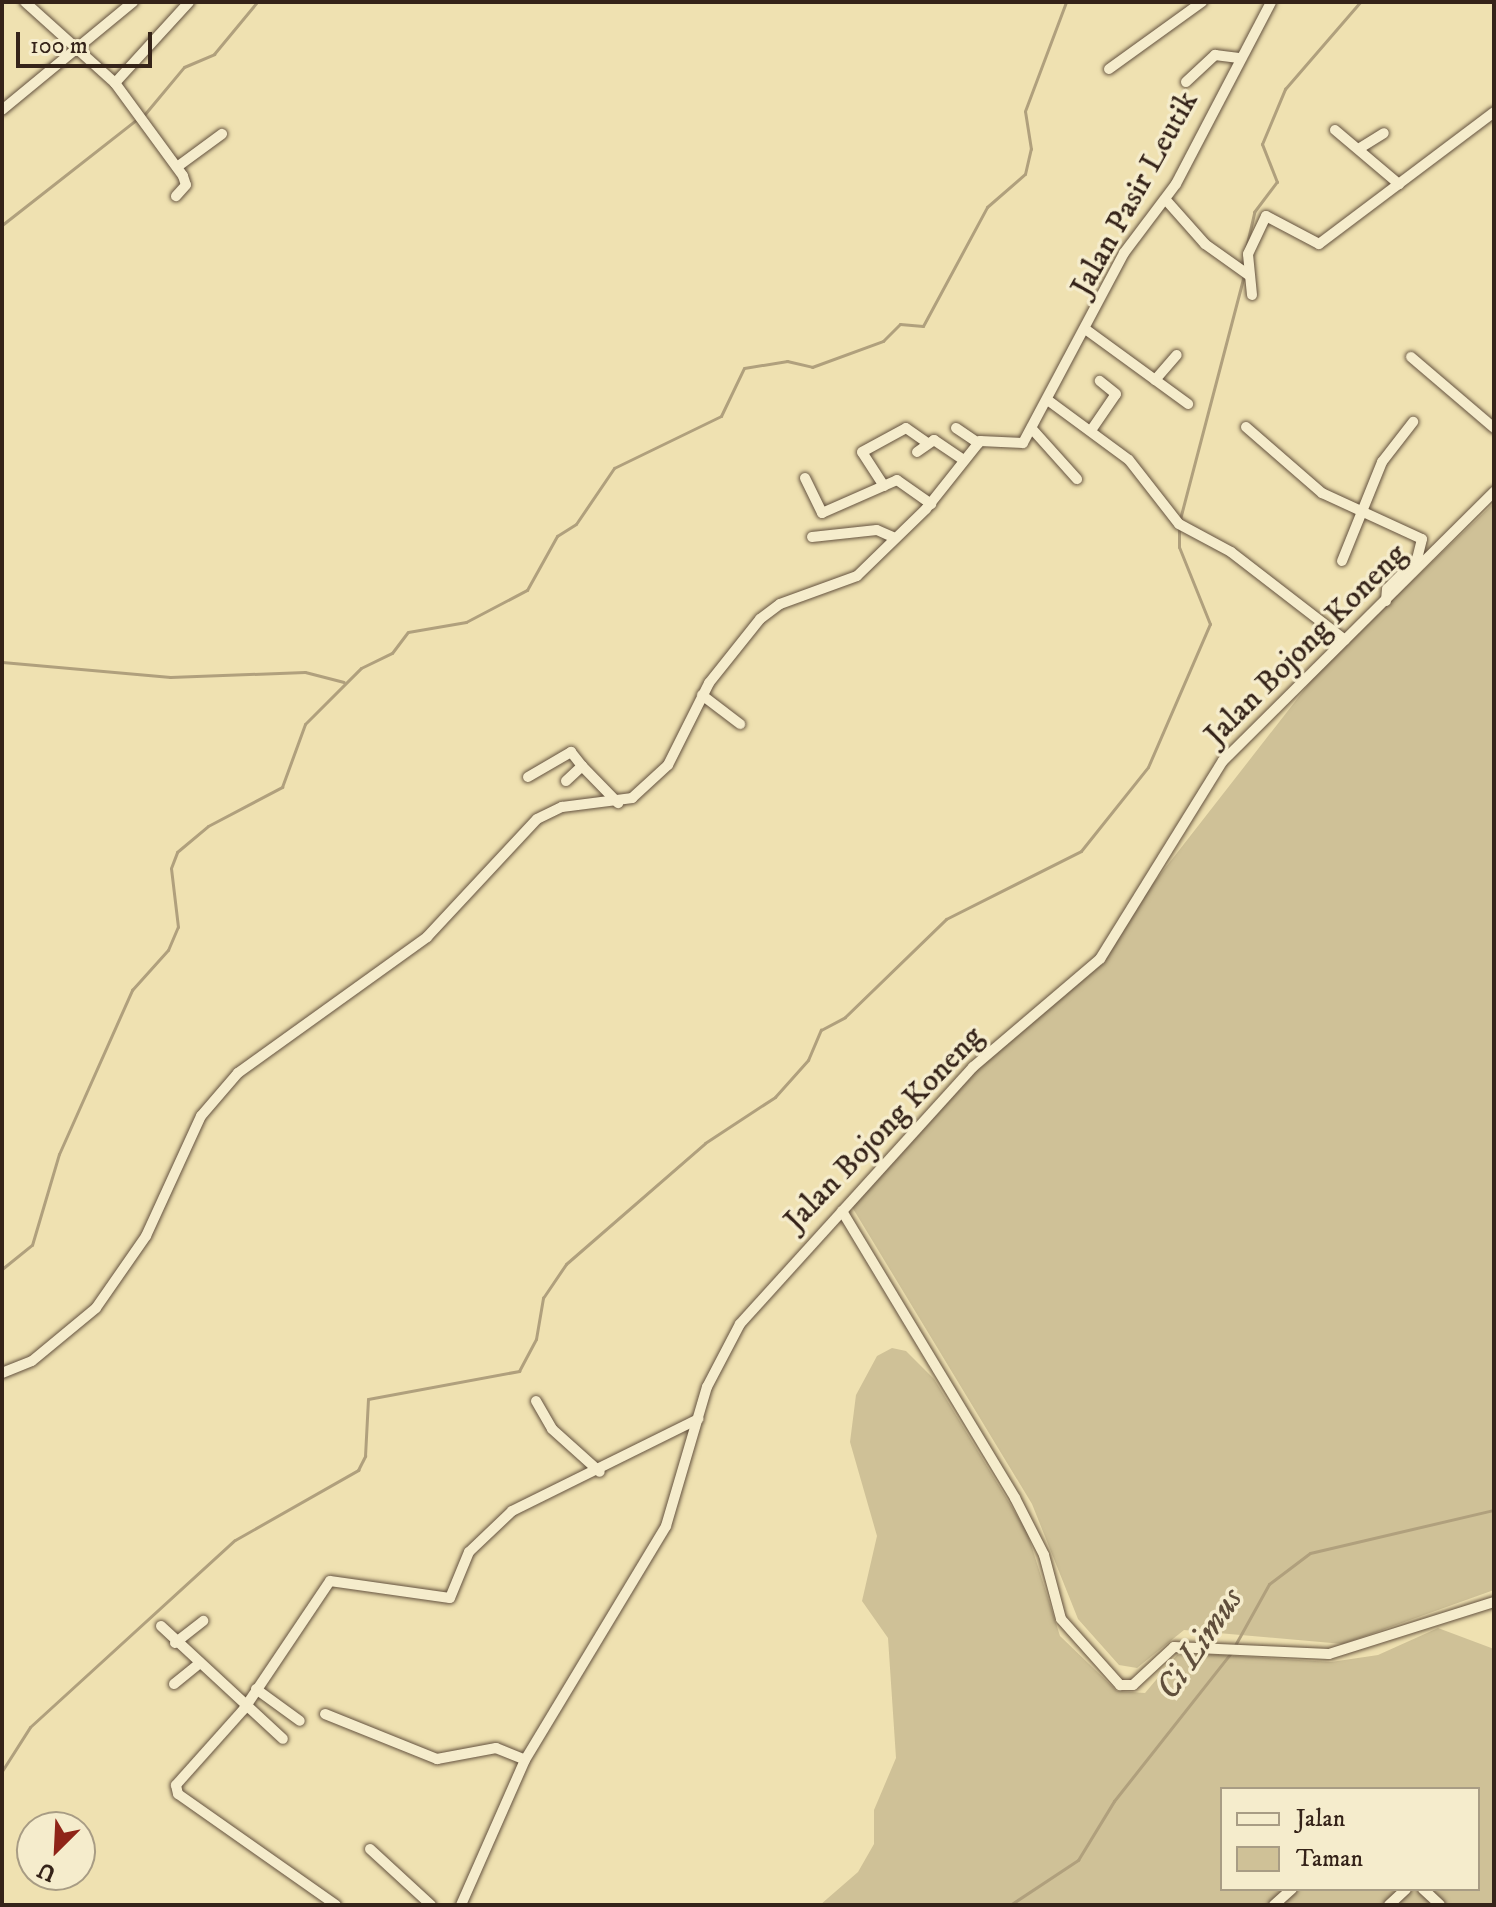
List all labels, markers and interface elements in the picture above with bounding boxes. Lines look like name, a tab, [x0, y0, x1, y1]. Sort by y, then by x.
scale bar	[20, 16, 156, 66]
text: 100 m	[30, 31, 88, 61]
street label: Jalan Pasir Leutik	[1063, 85, 1207, 303]
street label: Jalan Bojong Koneng	[1197, 536, 1415, 754]
street label: Jalan Bojong Koneng	[776, 1018, 992, 1240]
water label: Ci Limus	[1148, 1580, 1252, 1708]
legend	[1220, 1787, 1480, 1891]
text: Jalan	[1296, 1804, 1345, 1834]
north arrow	[16, 1811, 96, 1891]
text: Taman	[1296, 1844, 1363, 1874]
text: U	[34, 1856, 60, 1887]

